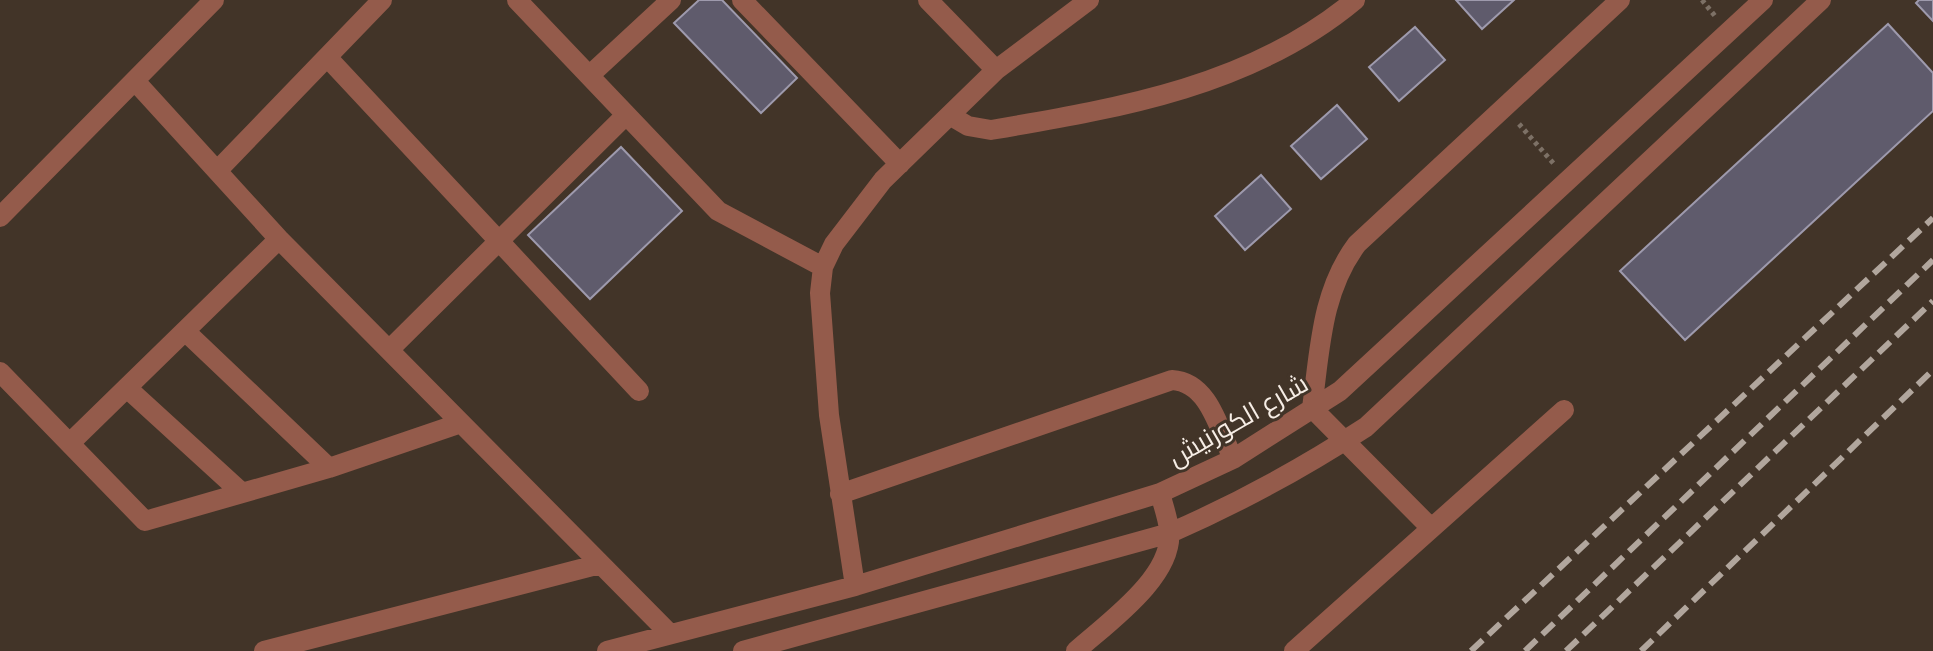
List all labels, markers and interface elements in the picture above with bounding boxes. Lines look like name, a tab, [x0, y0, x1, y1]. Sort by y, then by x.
street label: شارع الكورنيش	[1161, 365, 1314, 474]

